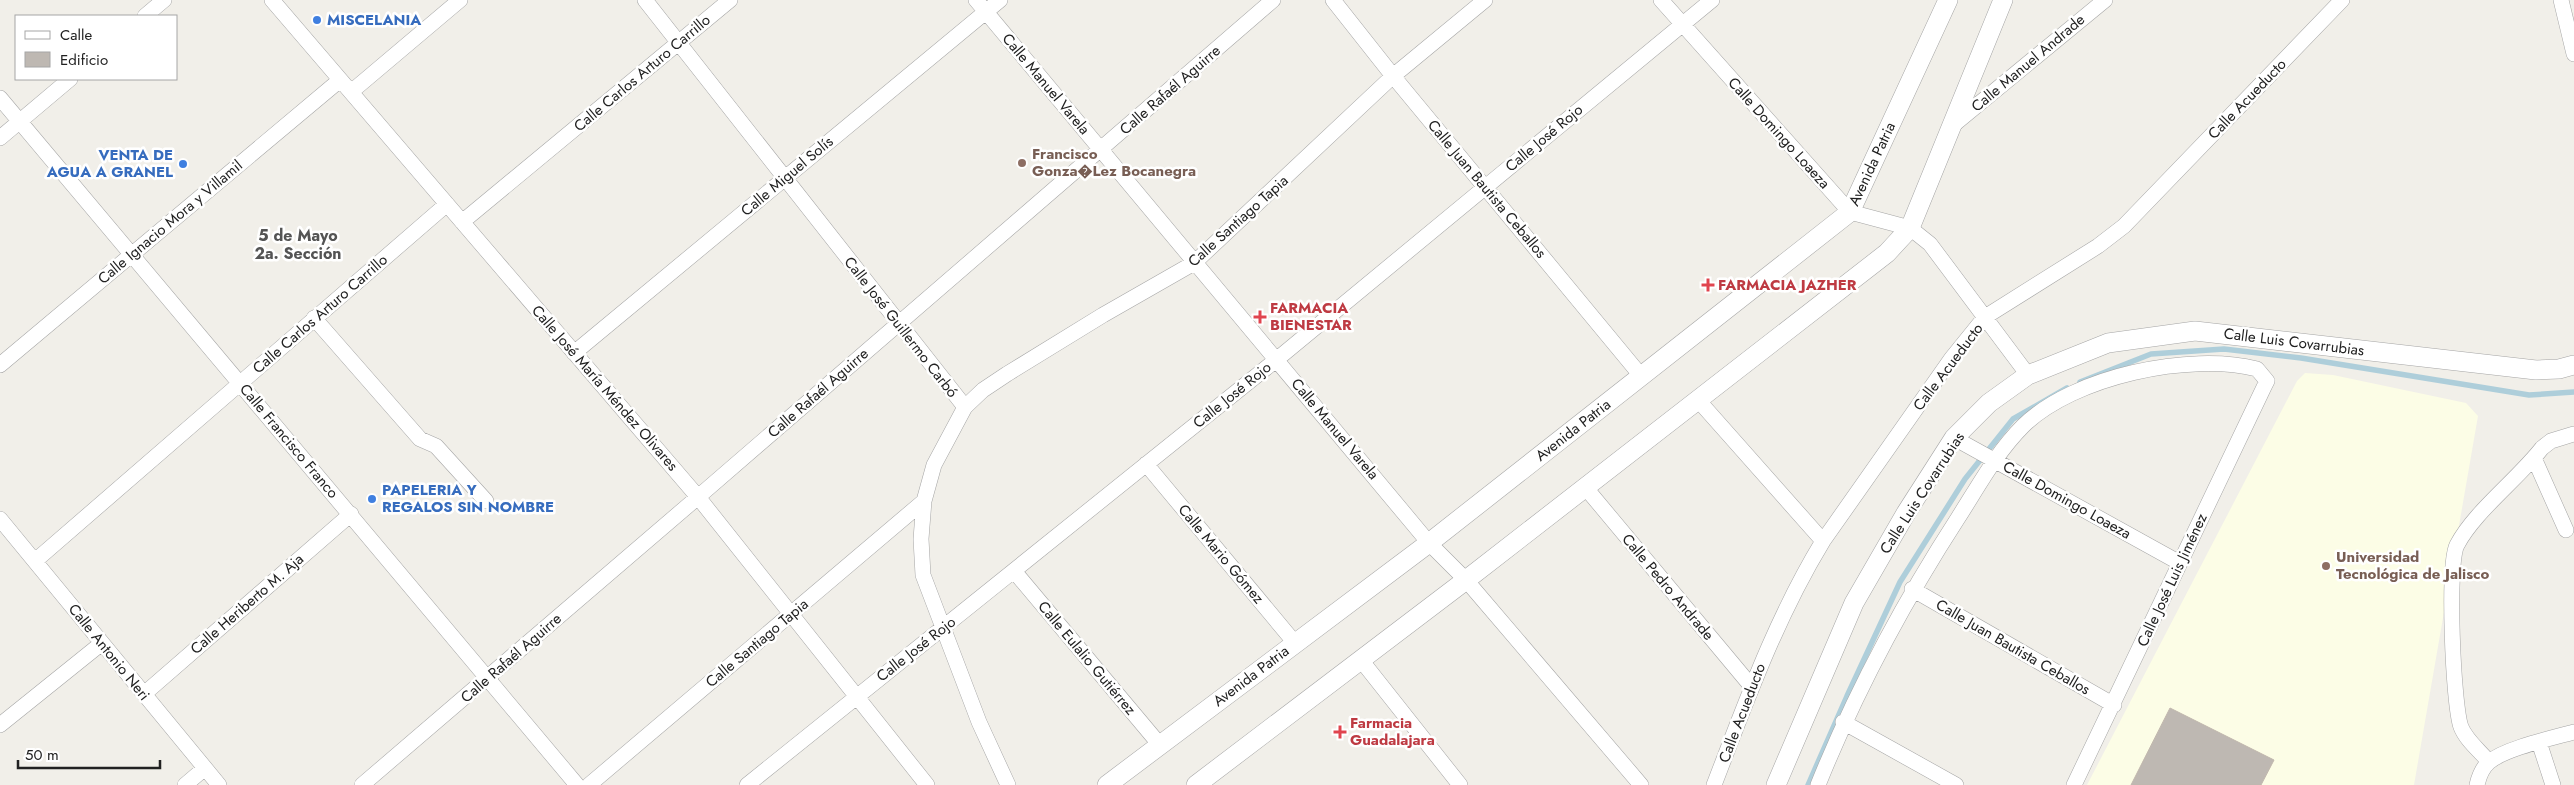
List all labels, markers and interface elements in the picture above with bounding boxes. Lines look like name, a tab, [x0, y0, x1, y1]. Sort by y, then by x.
place label: MISCELANIA	[327, 9, 422, 31]
street label: Calle Carlos Arturo Carrillo	[569, 9, 715, 137]
street label: Calle Manuel Andrade	[1966, 9, 2090, 117]
marker: MISCELANIA	[311, 14, 323, 26]
legend	[15, 15, 178, 80]
text: Calle	[60, 24, 92, 46]
street label: Calle Manuel Varela	[997, 29, 1095, 139]
street label: Calle Rafaél Aguirre	[1115, 40, 1226, 140]
text: Edificio	[60, 49, 108, 71]
street label: Calle Acueducto	[2203, 54, 2291, 144]
street label: Calle Domingo Loaeza	[1723, 72, 1835, 194]
street label: Calle José Rojo	[1500, 99, 1588, 177]
street label: Calle Juan Bautista Ceballos	[1422, 115, 1552, 263]
street label: Avenida Patria	[1843, 119, 1901, 209]
street label: Calle Miguel Solís	[736, 131, 838, 221]
place label: Francisco Gonza�Lez Bocanegra	[1032, 143, 1196, 182]
place label: VENTA DE AGUA A GRANEL	[46, 144, 173, 183]
street label: Calle Ignacio Mora y Villamil	[93, 155, 247, 289]
marker: Francisco Gonza�Lez Bocanegra	[1016, 157, 1028, 169]
marker: VENTA DE AGUA A GRANEL	[177, 158, 189, 170]
street label: Calle Santiago Tapia	[1183, 170, 1293, 272]
district label: 5 de Mayo 2a. Sección	[254, 224, 342, 265]
street label: Calle Carlos Arturo Carrillo	[248, 249, 392, 379]
street label: Calle José Guillermo Carbó	[839, 252, 963, 402]
place label: FARMACIA JAZHER	[1718, 274, 1857, 296]
marker: FARMACIA JAZHER	[1702, 279, 1714, 291]
place label: FARMACIA BIENESTAR	[1270, 297, 1352, 336]
street label: Calle José María Méndez Olivares	[527, 300, 683, 476]
marker: FARMACIA BIENESTAR	[1254, 311, 1266, 323]
street label: Calle Acueducto	[1908, 319, 1988, 415]
street label: Calle Luis Covarrubias	[2223, 322, 2365, 362]
street label: Calle Rafaél Aguirre	[763, 343, 874, 443]
street label: Calle José Rojo	[1188, 356, 1276, 434]
street label: Calle Manuel Varela	[1286, 374, 1384, 484]
street label: Calle Francisco Franco	[234, 379, 344, 503]
street label: Avenida Patria	[1531, 394, 1615, 466]
street label: Calle Luis Covarrubias	[1874, 428, 1970, 558]
street label: Calle Domingo Loaeza	[1999, 456, 2135, 544]
place label: PAPELERIA Y REGALOS SIN NOMBRE	[382, 479, 554, 518]
marker: PAPELERIA Y REGALOS SIN NOMBRE	[366, 493, 378, 505]
street label: Calle Mario Gómez	[1173, 500, 1269, 608]
street label: Calle José Luis Jiménez	[2131, 510, 2213, 650]
street label: Calle Pedro Andrade	[1617, 529, 1719, 645]
place label: Universidad Tecnológica de Jalisco	[2336, 546, 2489, 585]
street label: Calle Heriberto M. Aja	[186, 549, 308, 659]
marker: Universidad Tecnológica de Jalisco	[2320, 560, 2332, 572]
street label: Calle Santiago Tapia	[701, 593, 813, 693]
street label: Calle Juan Bautista Ceballos	[1932, 594, 2094, 700]
street label: Calle Eulalio Gutiérrez	[1033, 596, 1141, 720]
street label: Calle Antonio Neri	[63, 599, 155, 705]
street label: Calle Rafaél Aguirre	[456, 608, 567, 708]
street label: Calle José Rojo	[872, 611, 960, 687]
street label: Avenida Patria	[1208, 640, 1294, 712]
street label: Calle Acueducto	[1713, 660, 1771, 766]
place label: Farmacia Guadalajara	[1350, 712, 1435, 751]
marker: Farmacia Guadalajara	[1334, 726, 1346, 738]
scale bar	[18, 738, 160, 770]
text: 50 m	[25, 744, 59, 766]

